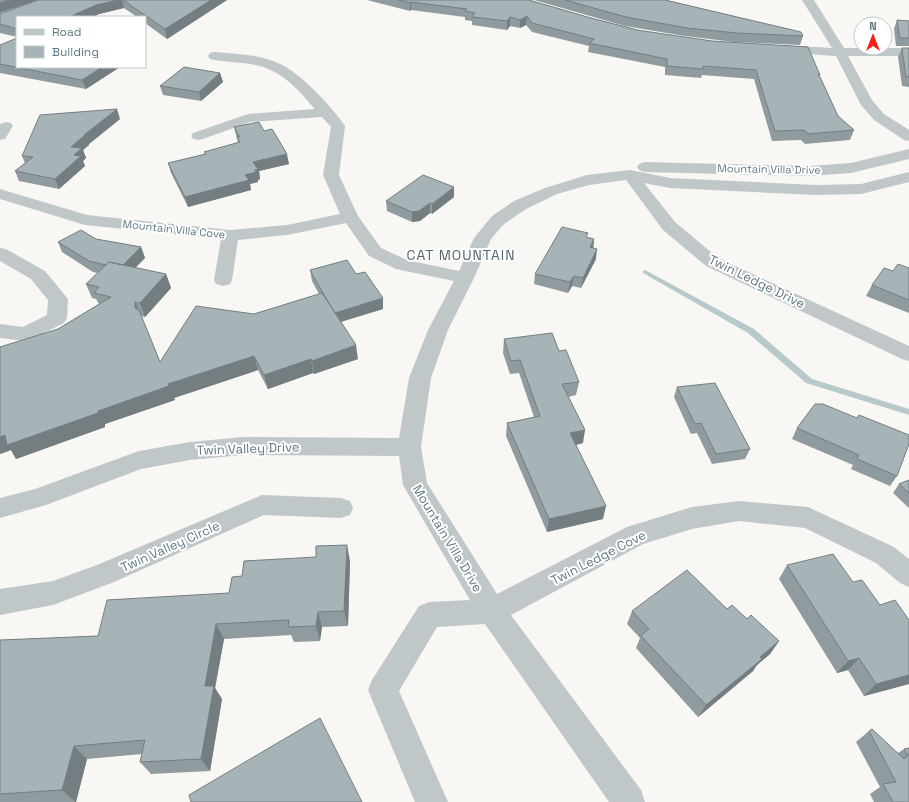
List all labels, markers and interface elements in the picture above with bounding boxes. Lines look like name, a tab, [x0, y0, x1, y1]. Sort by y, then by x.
legend	[16, 16, 146, 68]
north arrow	[853, 16, 893, 56]
text: N	[869, 19, 877, 33]
text: Road	[52, 24, 81, 40]
text: Building	[52, 44, 99, 60]
street label: Mountain Villa Drive	[717, 161, 821, 177]
street label: Mountain Villa Cove	[122, 217, 226, 241]
district label: CAT MOUNTAIN	[407, 246, 515, 264]
street label: Twin Ledge Drive	[706, 251, 808, 312]
street label: Twin Valley Drive	[196, 438, 300, 459]
street label: Mountain Villa Drive	[409, 481, 486, 595]
street label: Twin Valley Circle	[118, 517, 222, 576]
street label: Twin Ledge Cove	[548, 526, 649, 589]

